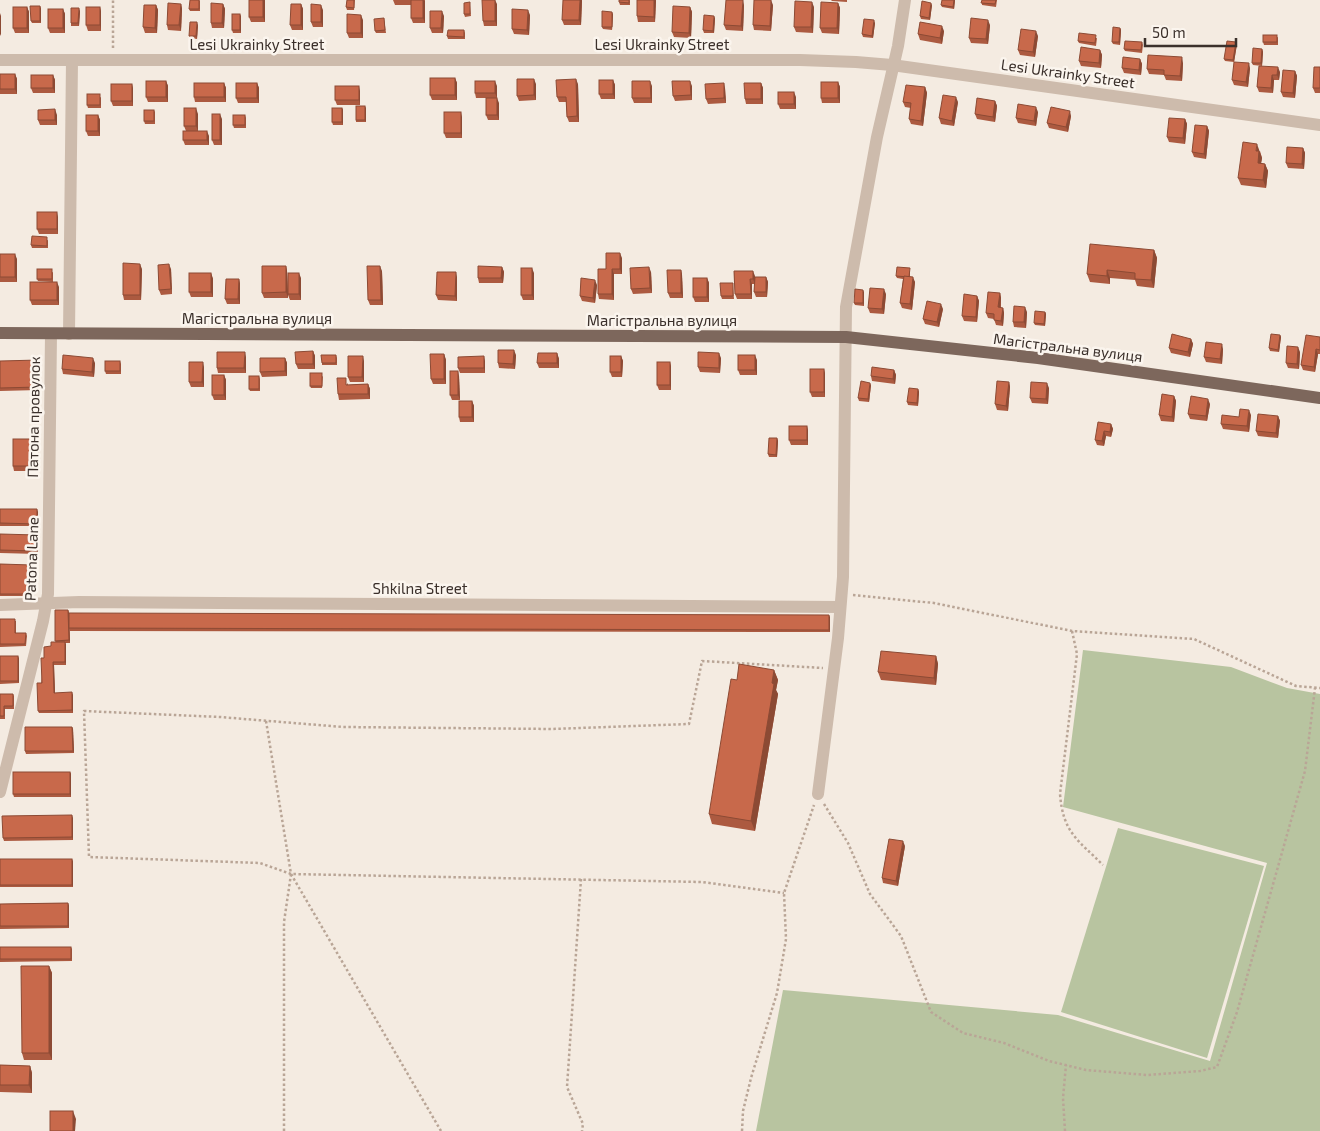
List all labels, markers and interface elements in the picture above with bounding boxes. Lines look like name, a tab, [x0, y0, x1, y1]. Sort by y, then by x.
scale bar	[1145, 15, 1236, 47]
text: 50 m	[1152, 23, 1186, 41]
street label: Lesi Ukrainky Street	[189, 35, 325, 53]
street label: Lesi Ukrainky Street	[594, 35, 730, 53]
street label: Lesi Ukrainky Street	[1000, 55, 1136, 91]
street label: Магістральна вулиця	[182, 309, 332, 328]
street label: Магістральна вулиця	[587, 311, 737, 330]
street label: Магістральна вулиця	[992, 329, 1144, 366]
street label: Патона провулок	[23, 356, 44, 478]
street label: Patona Lane	[21, 517, 41, 601]
street label: Shkilna Street	[373, 579, 468, 597]

